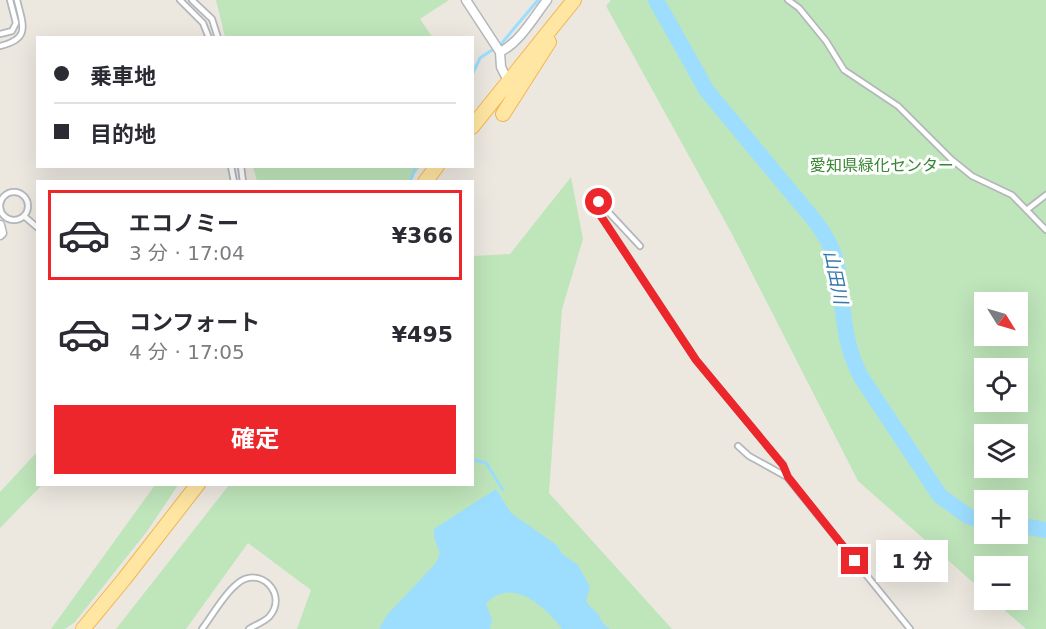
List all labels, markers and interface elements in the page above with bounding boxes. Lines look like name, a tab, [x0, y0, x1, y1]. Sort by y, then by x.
text: 乗車地	[90, 64, 156, 89]
text: 目的地	[90, 122, 156, 147]
park label: 愛知県緑化センター	[810, 156, 954, 175]
route start	[585, 188, 612, 215]
icon: car	[57, 208, 111, 262]
text: エコノミー	[129, 211, 239, 236]
text: ¥366	[392, 223, 453, 248]
text: 3 分 · 17:04	[129, 241, 245, 265]
water label: 山田川	[820, 248, 852, 308]
north arrow	[974, 292, 1028, 346]
map controls	[974, 292, 1028, 610]
icon: car	[57, 307, 111, 361]
text: コンフォート	[129, 310, 260, 335]
text: ¥495	[392, 322, 453, 347]
text: 4 分 · 17:05	[129, 340, 245, 364]
button: locate	[974, 358, 1028, 412]
button: 確定	[54, 405, 456, 474]
button: layers	[974, 424, 1028, 478]
button: +	[974, 490, 1028, 544]
callout: 1 分	[876, 540, 948, 582]
route end	[841, 547, 868, 574]
text: 1 分	[892, 549, 932, 573]
button: −	[974, 556, 1028, 610]

